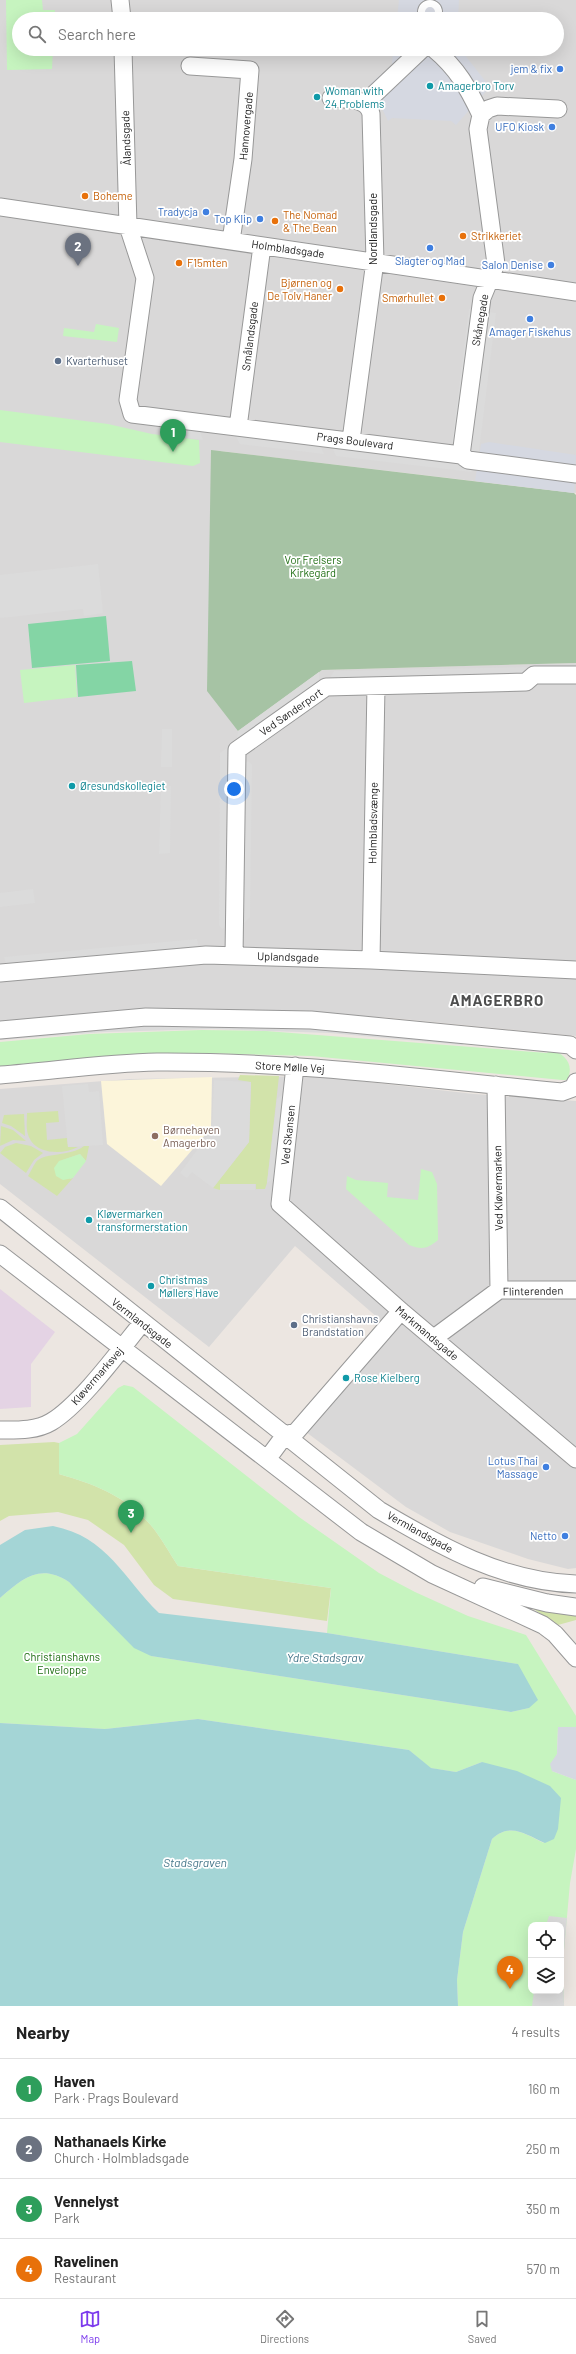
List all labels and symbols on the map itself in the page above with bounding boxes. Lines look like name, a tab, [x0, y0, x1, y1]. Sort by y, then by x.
place label: jem & fix	[510, 62, 552, 75]
marker: jem & fix	[555, 64, 565, 74]
place label: Amagerbro Torv	[438, 79, 514, 92]
marker: Amagerbro Torv	[425, 81, 435, 91]
place label: Woman with 24 Problems	[325, 84, 384, 110]
street label: Hannovergade	[236, 91, 255, 161]
marker: Woman with 24 Problems	[312, 92, 322, 102]
street label: Ålandsgade	[117, 110, 133, 166]
place label: UFO Kiosk	[495, 120, 544, 133]
marker: UFO Kiosk	[547, 122, 557, 132]
place label: Boheme	[93, 189, 133, 202]
marker: Boheme	[80, 191, 90, 201]
street label: Nordlandsgade	[366, 193, 379, 265]
place label: Tradycja	[158, 205, 198, 218]
marker: Tradycja	[201, 207, 211, 217]
place label: The Nomad & The Bean	[283, 208, 337, 234]
place label: Top Klip	[214, 212, 252, 225]
marker: Top Klip	[255, 214, 265, 224]
marker: The Nomad & The Bean	[270, 216, 280, 226]
place label: Strikkeriet	[471, 229, 522, 242]
marker: Strikkeriet	[458, 231, 468, 241]
pin: 2	[65, 233, 91, 266]
street label: Holmbladsgade	[251, 237, 326, 260]
marker: Slagter og Mad	[425, 243, 435, 253]
place label: Slagter og Mad	[395, 254, 465, 267]
place label: F15mten	[187, 256, 228, 269]
marker: F15mten	[174, 258, 184, 268]
place label: Salon Denise	[482, 258, 543, 271]
marker: Salon Denise	[546, 260, 556, 270]
place label: Bjørnen og De Tolv Haner	[267, 276, 332, 302]
marker: Bjørnen og De Tolv Haner	[335, 284, 345, 294]
place label: Smørhullet	[382, 291, 434, 304]
marker: Smørhullet	[437, 293, 447, 303]
street label: Skånegade	[469, 293, 490, 347]
street label: Smålandsgade	[239, 300, 260, 371]
marker: Amager Fiskehus	[525, 314, 535, 324]
place label: Amager Fiskehus	[489, 325, 571, 338]
place label: Kvarterhuset	[66, 354, 128, 367]
marker: Kvarterhuset	[53, 356, 63, 366]
pin: 1	[160, 419, 186, 452]
street label: Prags Boulevard	[316, 429, 394, 452]
park label: Vor Frelsers Kirkegård	[284, 553, 342, 579]
street label: Ved Sønderport	[257, 685, 325, 738]
place label: Øresundskollegiet	[80, 779, 166, 792]
your location	[224, 779, 244, 799]
marker: Øresundskollegiet	[67, 781, 77, 791]
street label: Holmbladsvænge	[365, 782, 380, 864]
street label: Uplandsgade	[257, 949, 319, 964]
district label: AMAGERBRO	[450, 991, 544, 1009]
street label: Store Mølle Vej	[255, 1058, 325, 1075]
street label: Ved Skansen	[278, 1104, 297, 1166]
place label: Børnehaven Amagerbro	[163, 1123, 220, 1149]
marker: Børnehaven Amagerbro	[150, 1131, 160, 1141]
street label: Ved Kløvermarken	[490, 1145, 505, 1231]
place label: Kløvermarken transformerstation	[97, 1207, 188, 1233]
marker: Kløvermarken transformerstation	[84, 1215, 94, 1225]
place label: Christmas Møllers Have	[159, 1273, 219, 1299]
marker: Christmas Møllers Have	[146, 1281, 156, 1291]
street label: Flinterenden	[503, 1283, 564, 1298]
street label: Vermlandsgade	[109, 1295, 175, 1350]
street label: Markmandsgade	[393, 1302, 462, 1363]
place label: Christianshavns Brandstation	[302, 1312, 378, 1338]
marker: Christianshavns Brandstation	[289, 1320, 299, 1330]
street label: Kløvermarksvej	[68, 1344, 125, 1407]
place label: Rose Kielberg	[354, 1371, 420, 1384]
marker: Rose Kielberg	[341, 1373, 351, 1383]
place label: Lotus Thai Massage	[488, 1454, 538, 1480]
marker: Lotus Thai Massage	[541, 1462, 551, 1472]
pin: 3	[118, 1500, 144, 1533]
street label: Vermlandsgade	[385, 1508, 456, 1555]
place label: Netto	[530, 1529, 557, 1542]
marker: Netto	[560, 1531, 570, 1541]
park label: Christianshavns Enveloppe	[24, 1650, 100, 1676]
water label: Ydre Stadsgrav	[287, 1650, 364, 1664]
water label: Stadsgraven	[163, 1855, 227, 1869]
pin: 4	[497, 1956, 523, 1989]

